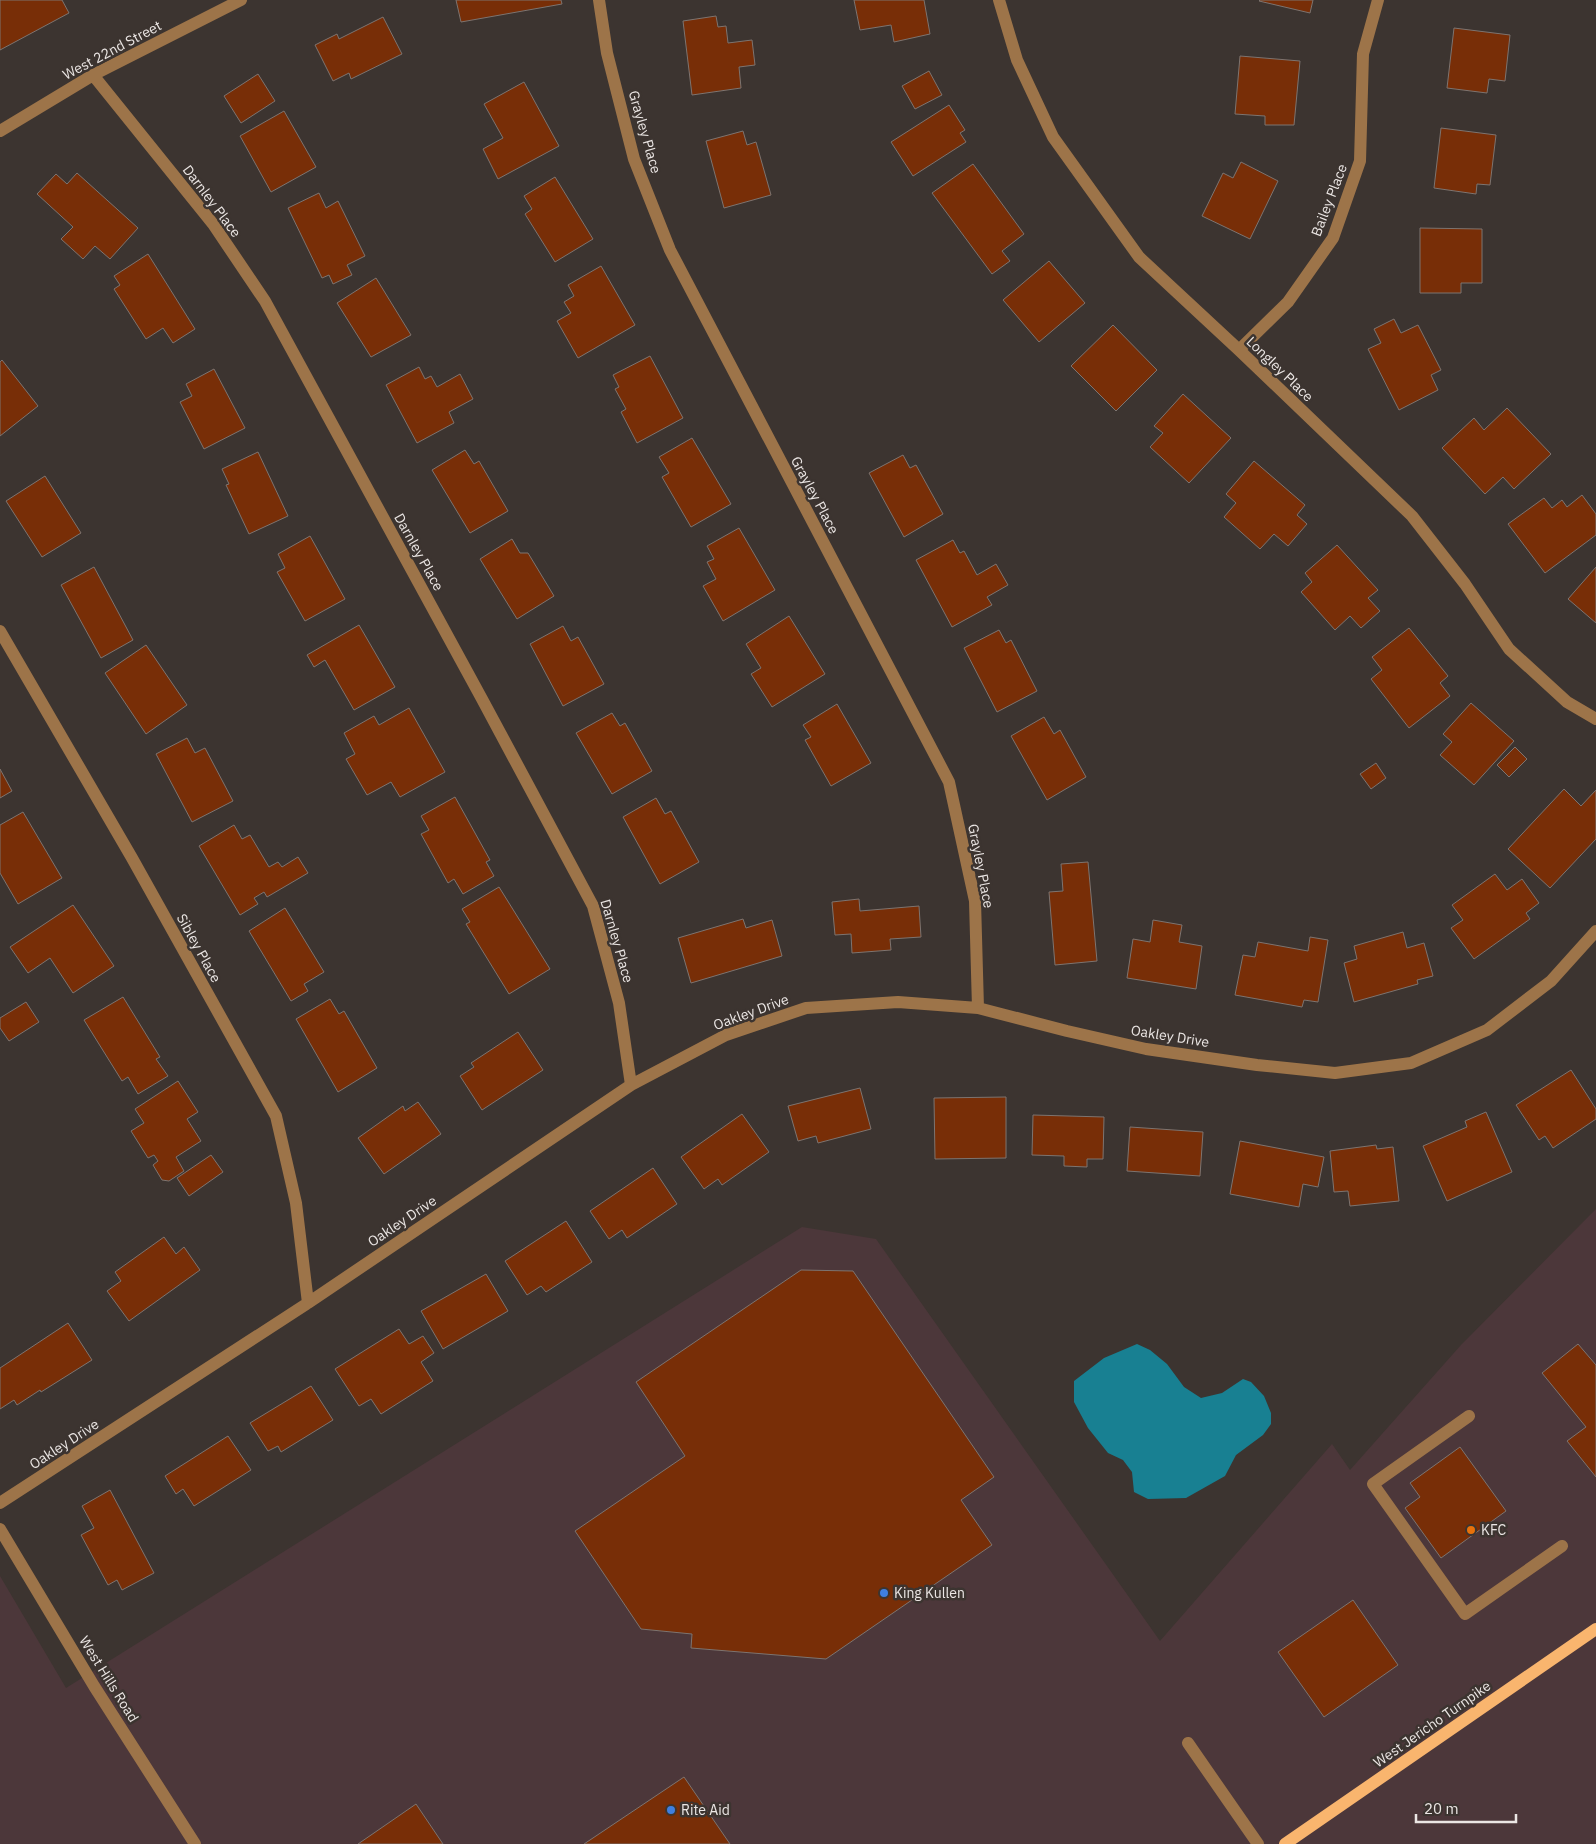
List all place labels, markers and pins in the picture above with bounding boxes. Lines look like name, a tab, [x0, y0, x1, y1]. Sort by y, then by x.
place label: KFC	[1481, 1521, 1506, 1539]
marker: KFC	[1465, 1524, 1477, 1536]
place label: King Kullen	[894, 1584, 965, 1602]
marker: King Kullen	[878, 1587, 890, 1599]
place label: Rite Aid	[681, 1801, 730, 1819]
marker: Rite Aid	[665, 1804, 677, 1816]

